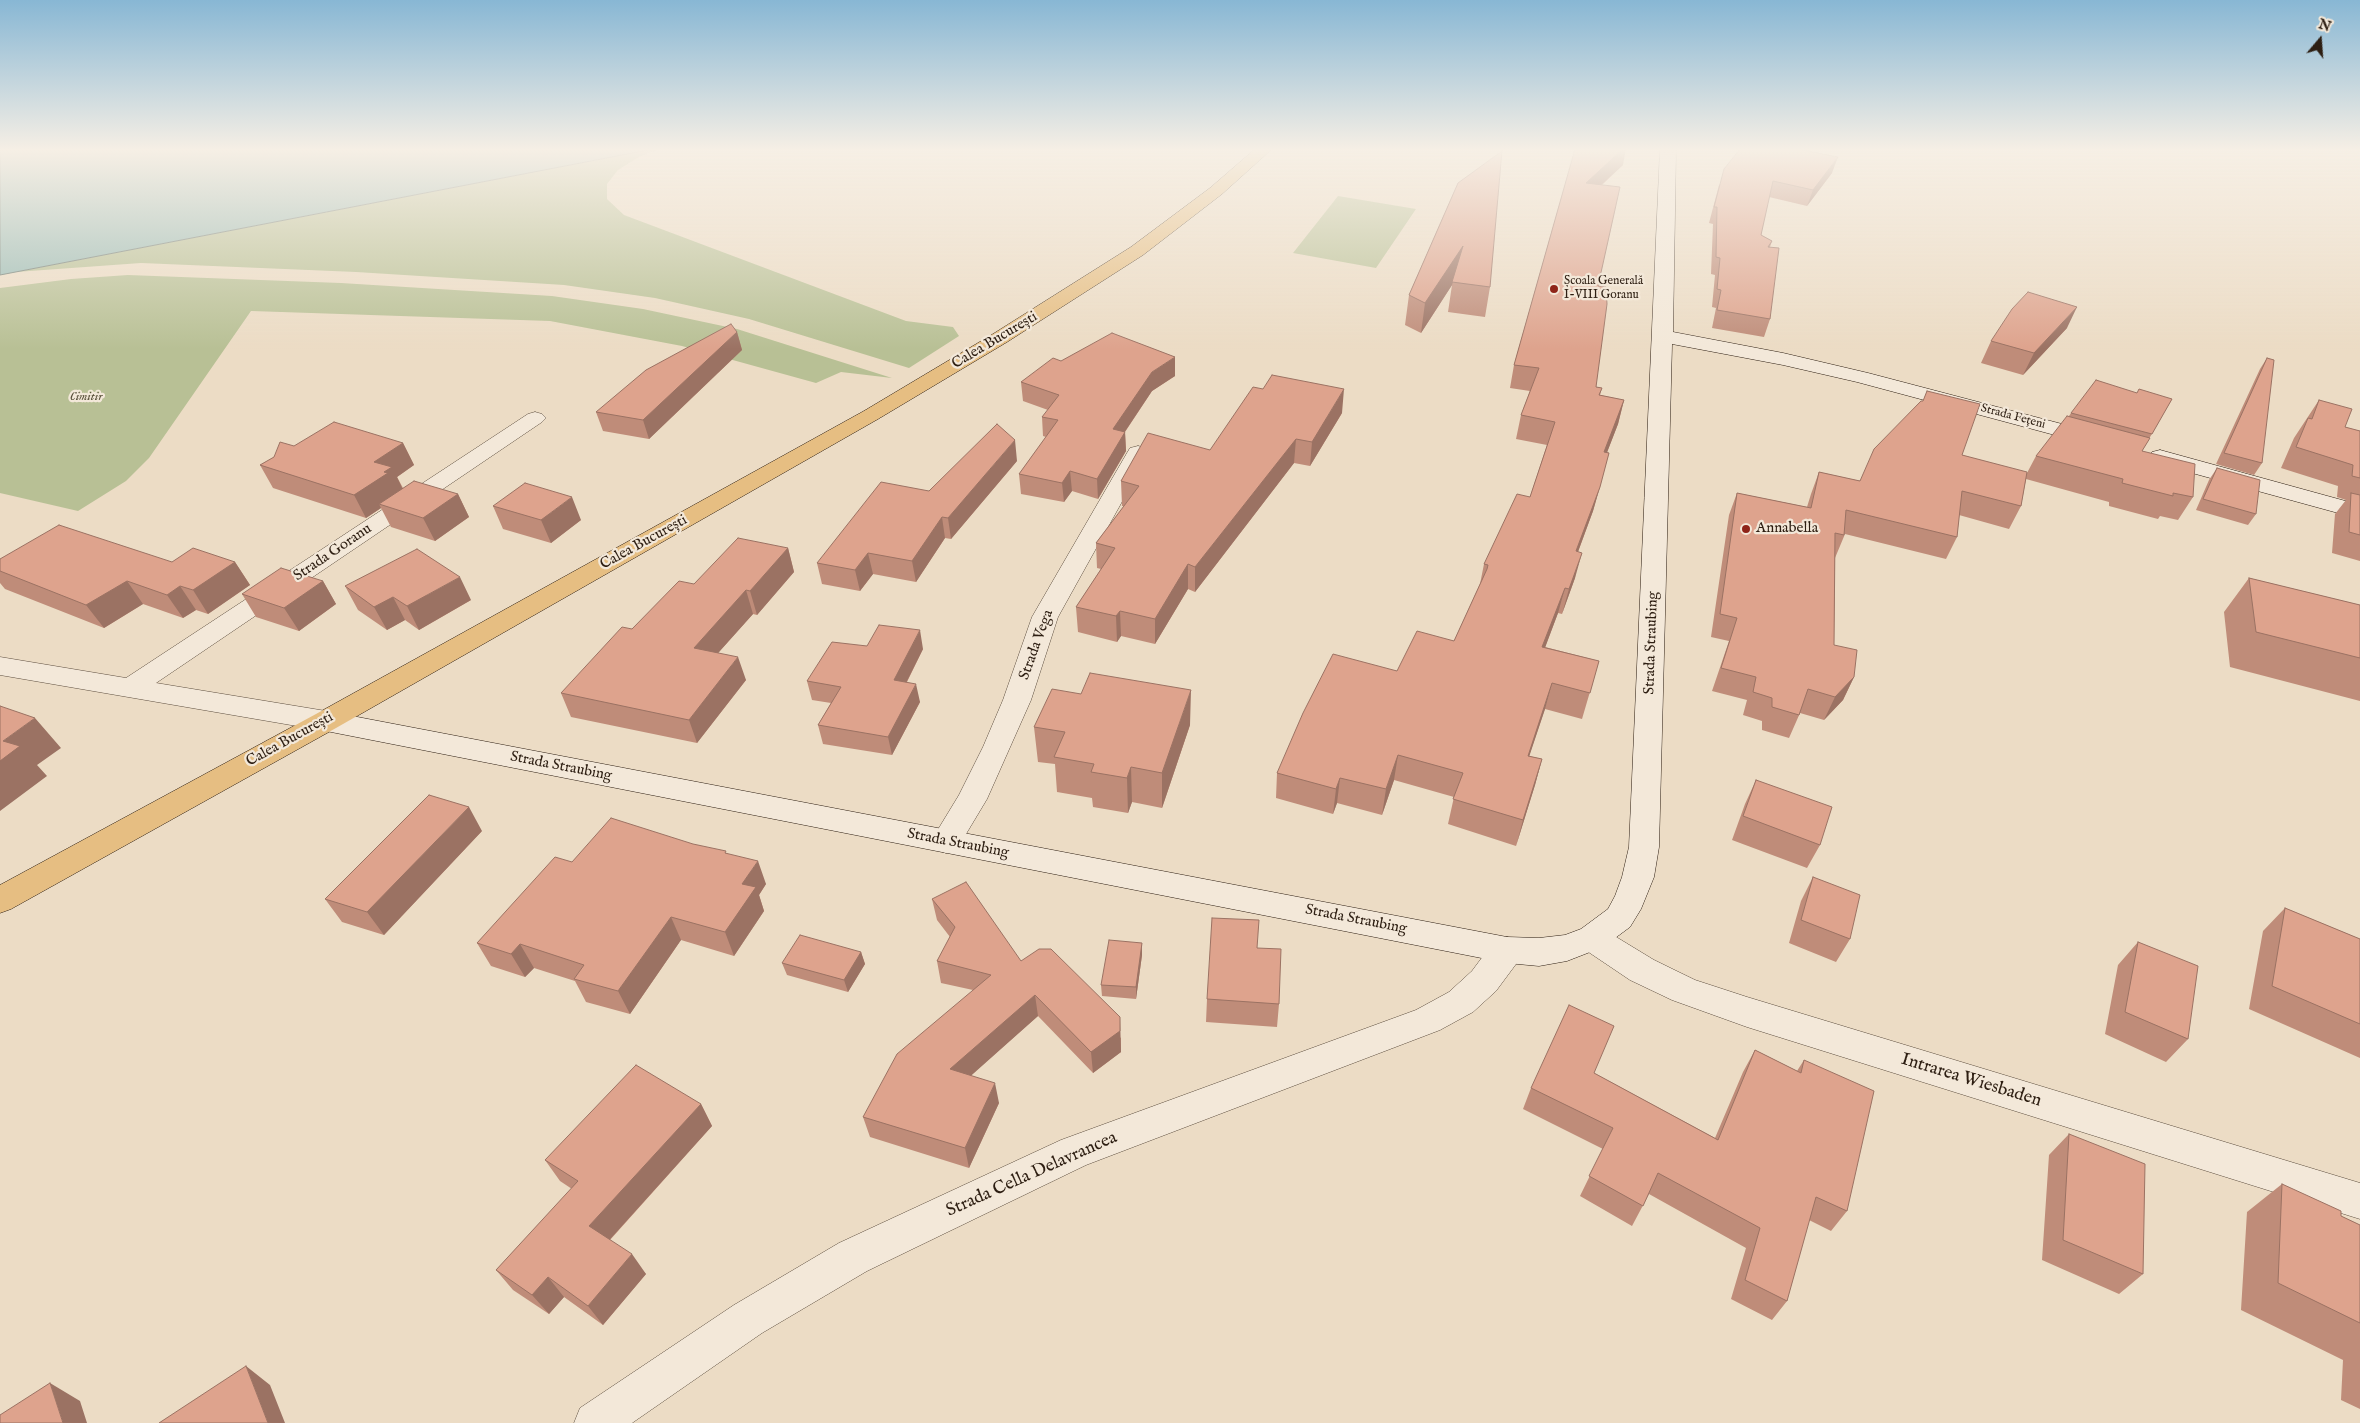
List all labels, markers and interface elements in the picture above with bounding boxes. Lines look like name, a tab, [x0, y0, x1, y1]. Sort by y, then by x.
north arrow	[2295, 15, 2345, 65]
text: N	[2316, 15, 2333, 36]
place label: Școala Generală I-VIII Goranu	[1564, 275, 1643, 303]
marker: Școala Generală I-VIII Goranu	[1548, 283, 1560, 295]
street label: Calea București	[949, 308, 1041, 374]
park label: Cimitir	[70, 391, 102, 405]
street label: Strada Fețeni	[1979, 401, 2047, 433]
street label: Calea București	[597, 512, 691, 574]
street label: Strada Goranu	[291, 520, 375, 586]
place label: Annabella	[1756, 520, 1818, 538]
marker: Annabella	[1740, 523, 1752, 535]
street label: Strada Straubing	[1641, 591, 1663, 695]
street label: Strada Vega	[1016, 608, 1058, 682]
street label: Calea București	[243, 709, 337, 771]
street label: Strada Straubing	[509, 748, 613, 786]
street label: Strada Straubing	[906, 825, 1010, 863]
street label: Strada Straubing	[1304, 901, 1408, 939]
street label: Intrarea Wiesbaden	[1898, 1049, 2044, 1113]
street label: Strada Cella Delavrancea	[943, 1128, 1121, 1222]

